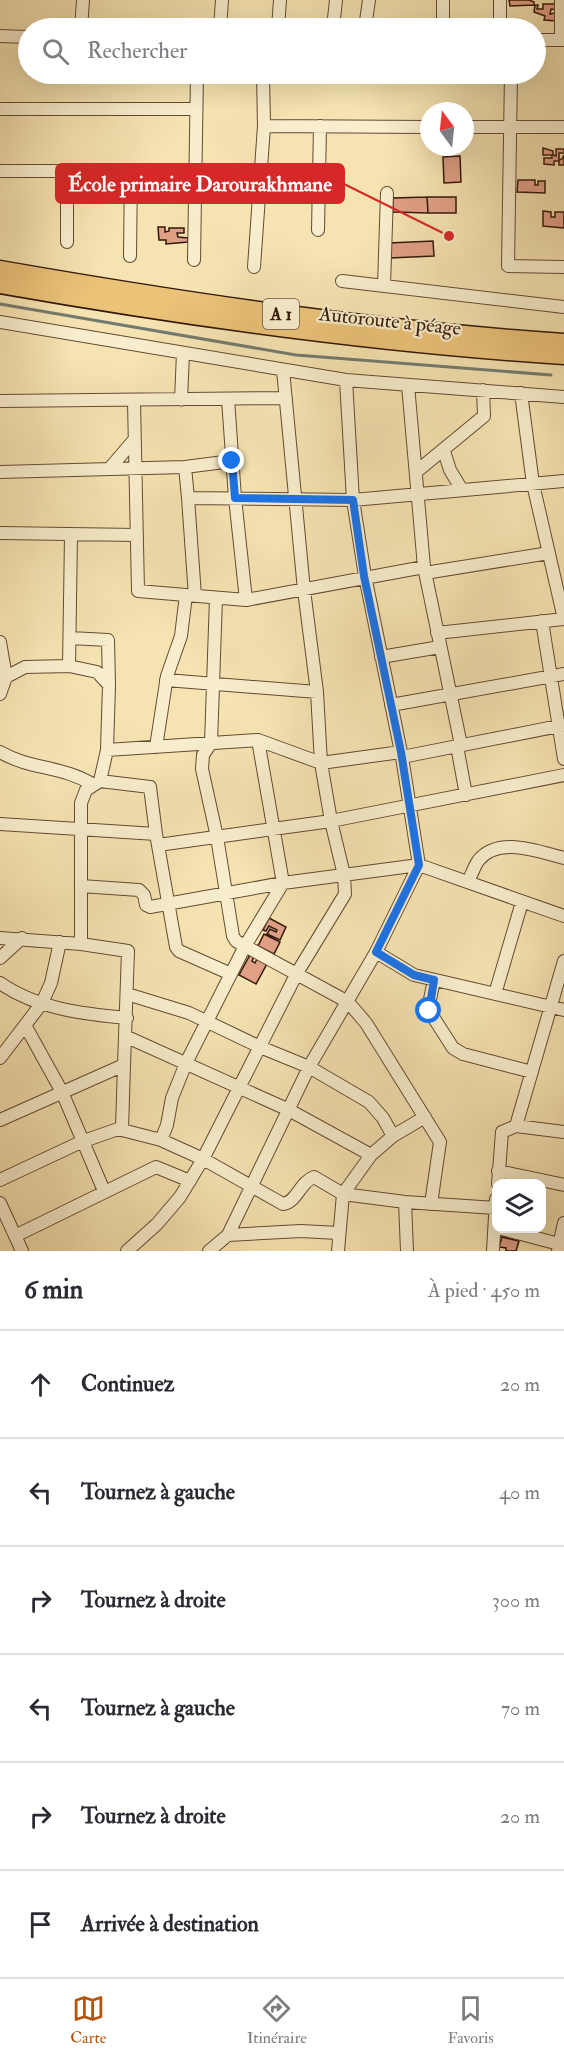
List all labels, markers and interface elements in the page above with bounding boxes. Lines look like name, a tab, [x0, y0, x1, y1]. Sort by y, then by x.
search box	[18, 18, 546, 84]
icon: search	[39, 35, 72, 68]
text: Rechercher	[87, 37, 187, 65]
north arrow	[420, 102, 474, 156]
callout: École primaire Darourakhmane	[56, 164, 344, 203]
text: École primaire Darourakhmane	[68, 171, 332, 198]
road number: A 1	[263, 299, 299, 329]
street label: Autoroute à péage	[317, 301, 462, 342]
route end	[218, 447, 244, 473]
route start	[415, 997, 441, 1023]
map controls	[492, 1179, 546, 1233]
button: layers	[492, 1179, 546, 1233]
text: 6 min	[24, 1274, 83, 1306]
text: À pied · 450 m	[428, 1278, 540, 1303]
icon: ahead	[24, 1368, 57, 1401]
text: Continuez	[81, 1370, 174, 1398]
text: 20 m	[500, 1372, 540, 1397]
icon: left	[24, 1476, 57, 1509]
text: Tournez à gauche	[81, 1478, 235, 1506]
text: 40 m	[499, 1480, 540, 1505]
icon: right	[24, 1584, 57, 1617]
text: Tournez à droite	[81, 1586, 226, 1614]
text: 300 m	[492, 1588, 540, 1613]
icon: left	[24, 1692, 57, 1725]
text: Tournez à gauche	[81, 1694, 235, 1722]
text: 70 m	[501, 1696, 540, 1721]
icon: right	[24, 1800, 57, 1833]
text: Tournez à droite	[81, 1802, 226, 1830]
text: 20 m	[500, 1804, 540, 1829]
icon: arrive	[24, 1908, 57, 1941]
text: Arrivée à destination	[81, 1910, 259, 1938]
tab: Carte	[70, 1992, 106, 2048]
tab: Itinéraire	[247, 1992, 307, 2048]
tab: Favoris	[448, 1992, 494, 2048]

